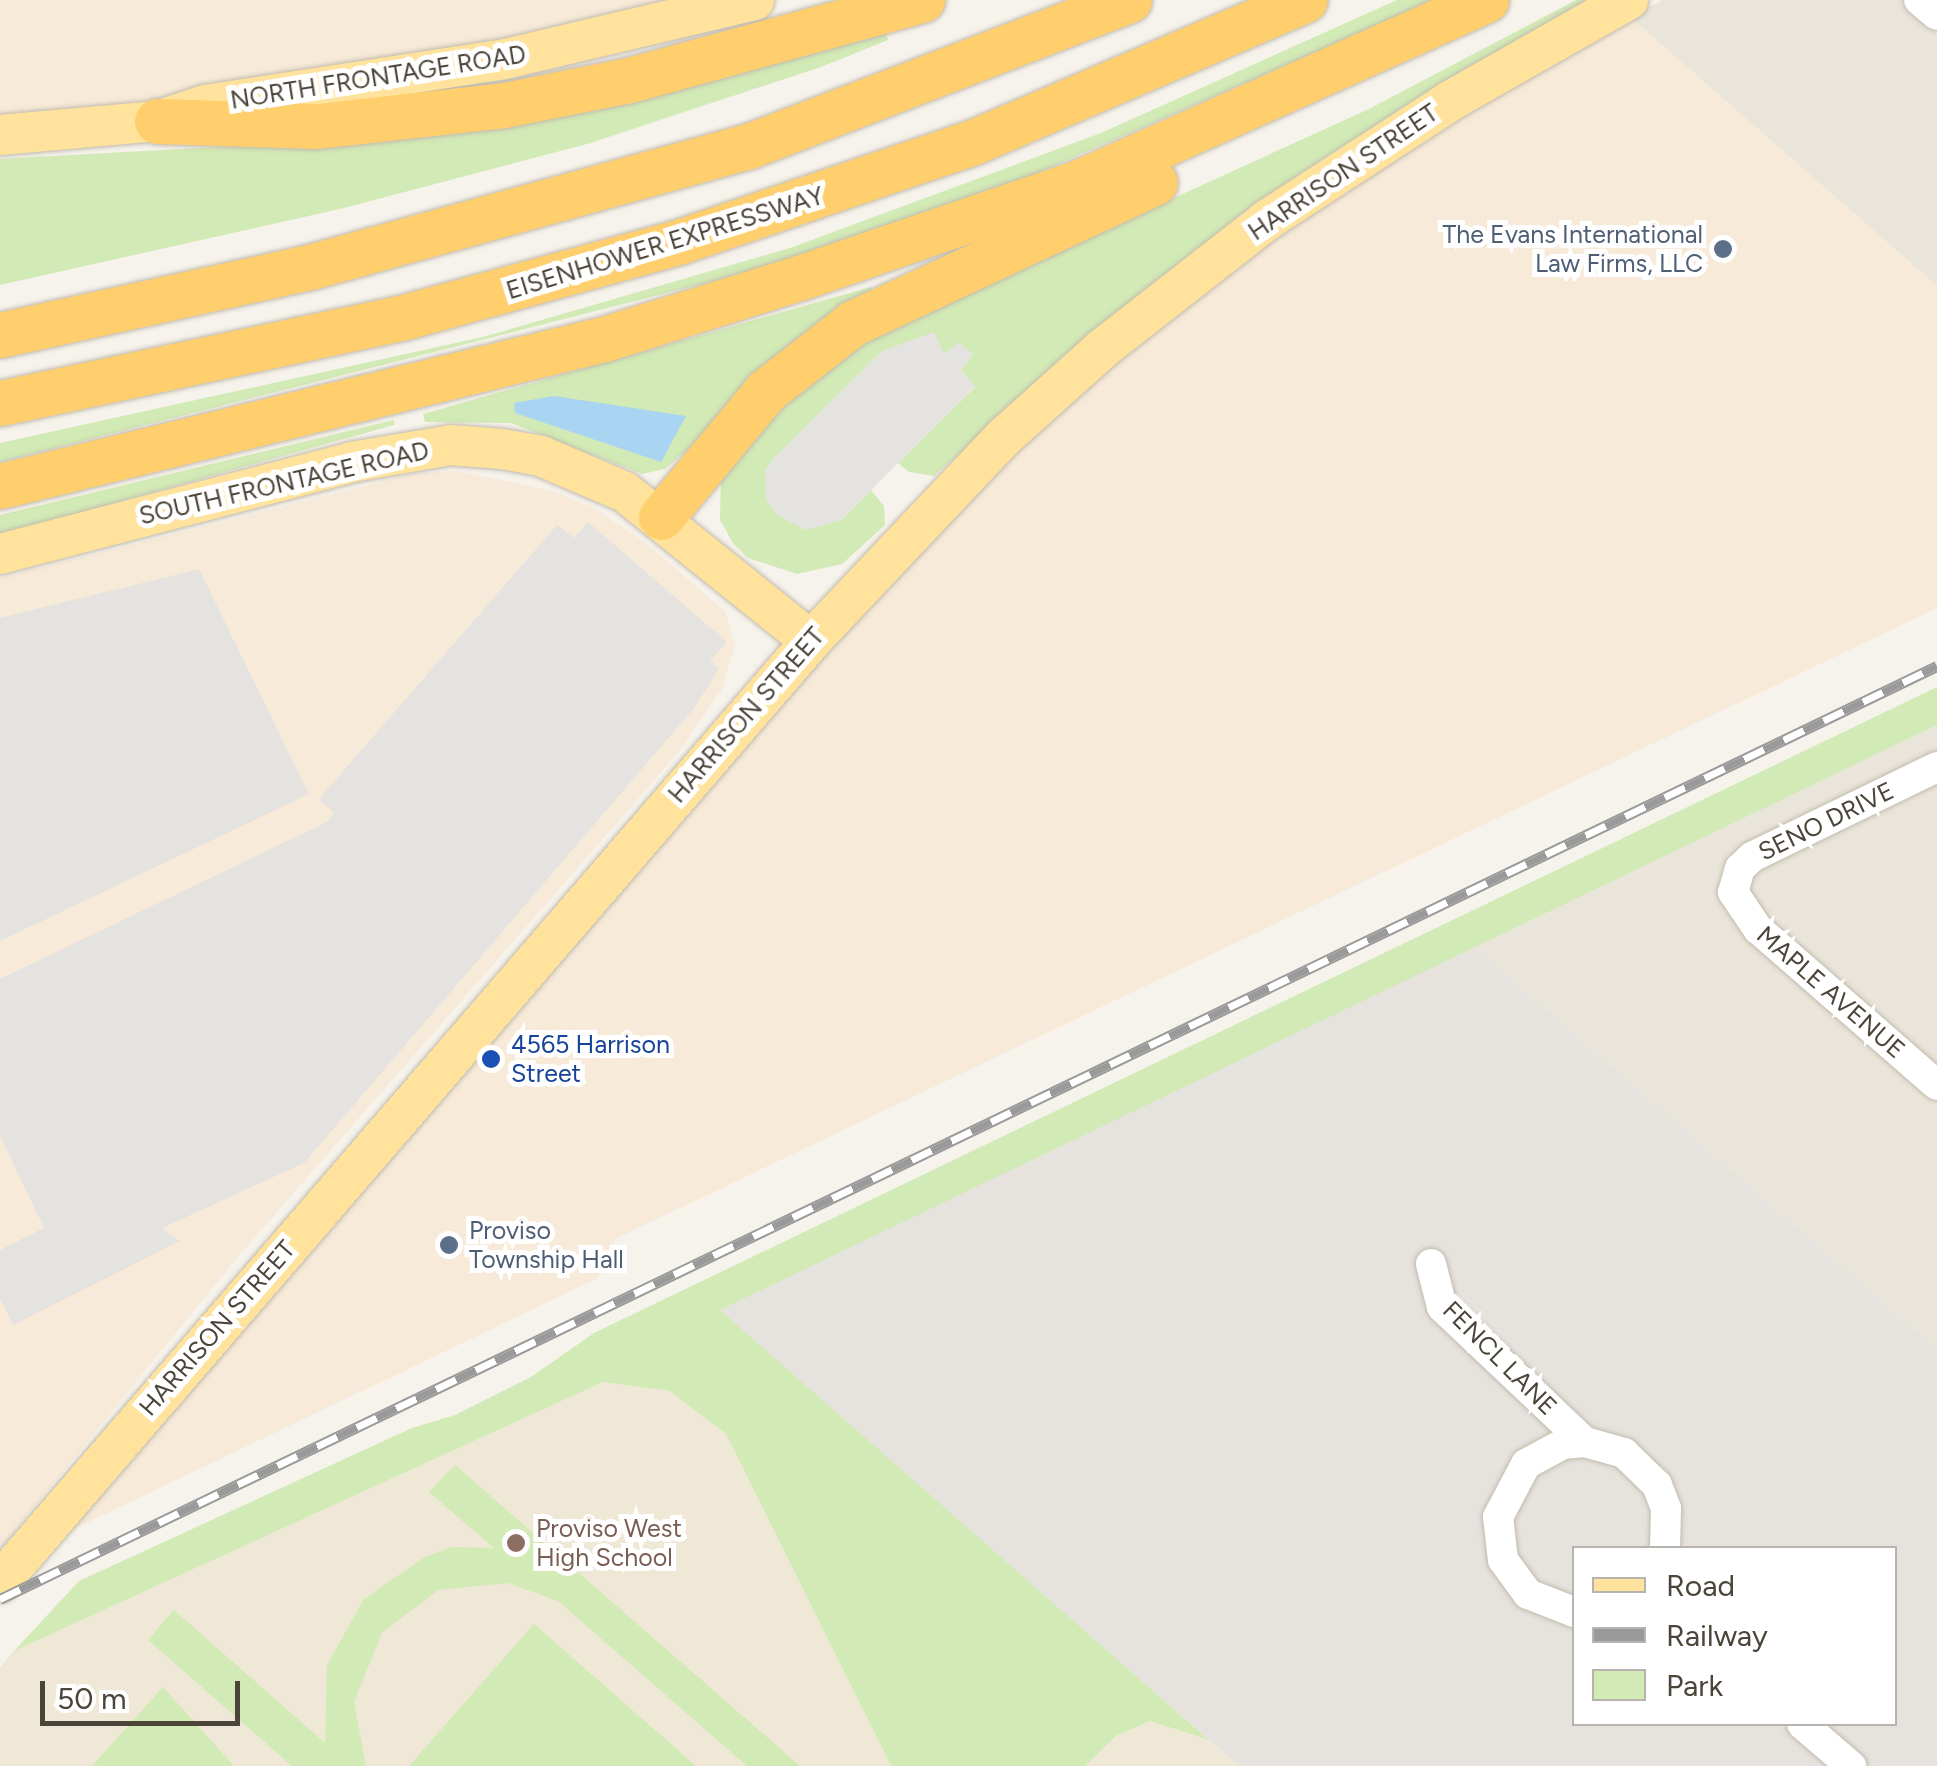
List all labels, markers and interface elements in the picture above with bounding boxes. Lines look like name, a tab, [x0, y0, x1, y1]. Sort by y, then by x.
street label: NORTH FRONTAGE ROAD	[228, 39, 528, 115]
street label: HARRISON STREET	[1242, 97, 1444, 247]
street label: EISENHOWER EXPRESSWAY	[503, 180, 827, 306]
place label: The Evans International Law Firms, LLC	[1443, 220, 1703, 279]
marker: The Evans International Law Firms, LLC	[1712, 238, 1734, 260]
street label: SOUTH FRONTAGE ROAD	[136, 435, 432, 531]
street label: HARRISON STREET	[662, 621, 830, 809]
street label: SENO DRIVE	[1753, 775, 1899, 867]
street label: MAPLE AVENUE	[1751, 920, 1911, 1064]
place label: 4565 Harrison Street	[511, 1030, 670, 1089]
marker: 4565 Harrison Street	[480, 1048, 502, 1070]
place label: Proviso Township Hall	[469, 1216, 624, 1275]
street label: HARRISON STREET	[133, 1234, 301, 1422]
marker: Proviso Township Hall	[438, 1234, 460, 1256]
street label: FENCL LANE	[1437, 1295, 1563, 1421]
place label: Proviso West High School	[536, 1514, 682, 1573]
marker: Proviso West High School	[505, 1532, 527, 1554]
legend	[1572, 1546, 1897, 1726]
text: Road	[1666, 1567, 1735, 1604]
text: Railway	[1666, 1617, 1768, 1654]
scale bar	[45, 1661, 245, 1723]
text: Park	[1666, 1667, 1723, 1704]
text: 50 m	[57, 1680, 126, 1717]

